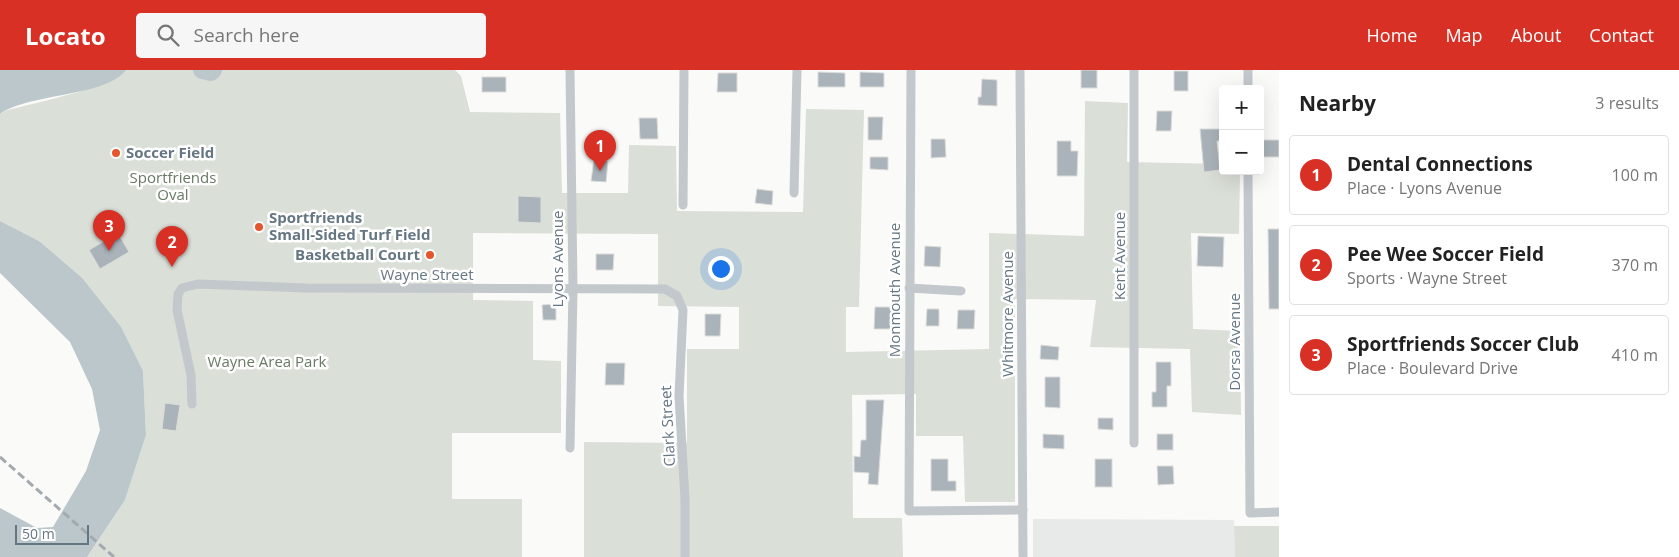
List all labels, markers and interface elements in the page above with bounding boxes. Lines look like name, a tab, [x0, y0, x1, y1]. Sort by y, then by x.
search box	[136, 13, 486, 58]
text: Locato	[25, 19, 106, 52]
icon: search	[154, 21, 182, 49]
text: Search here	[194, 22, 299, 48]
text: Home	[1367, 23, 1417, 47]
text: Map	[1445, 23, 1483, 47]
text: About	[1511, 23, 1561, 47]
text: Contact	[1589, 23, 1654, 47]
map controls	[1219, 85, 1264, 175]
button: +	[1219, 85, 1264, 130]
text: Nearby	[1299, 89, 1376, 117]
text: 3 results	[1595, 92, 1659, 114]
pin: 1	[584, 130, 616, 171]
button: −	[1219, 130, 1264, 175]
place label: Soccer Field	[126, 142, 214, 162]
marker: Soccer Field	[110, 147, 122, 159]
text: Dental Connections	[1347, 151, 1533, 177]
text: 1	[1311, 164, 1321, 186]
text: 100 m	[1612, 164, 1658, 186]
park label: Sportfriends Oval	[130, 167, 216, 204]
text: Place · Lyons Avenue	[1347, 177, 1502, 199]
place label: Sportfriends Small-Sided Turf Field	[269, 207, 430, 244]
pin: 3	[93, 210, 125, 251]
street label: Lyons Avenue	[547, 211, 567, 307]
street label: Kent Avenue	[1109, 212, 1129, 300]
marker: Sportfriends Small-Sided Turf Field	[253, 221, 265, 233]
street label: Monmouth Avenue	[884, 223, 904, 357]
pin: 2	[156, 226, 188, 267]
text: Pee Wee Soccer Field	[1347, 241, 1544, 267]
place label: Basketball Court	[295, 244, 420, 264]
marker: Basketball Court	[424, 249, 436, 261]
street label: Whitmore Avenue	[997, 251, 1017, 377]
text: 2	[1311, 254, 1321, 276]
text: 370 m	[1612, 254, 1658, 276]
your location	[708, 256, 734, 282]
street label: Wayne Street	[380, 264, 474, 284]
text: Sports · Wayne Street	[1347, 267, 1507, 289]
street label: Dorsa Avenue	[1224, 293, 1244, 391]
text: Sportfriends Soccer Club	[1347, 331, 1579, 357]
text: 3	[1311, 344, 1321, 366]
text: 410 m	[1612, 344, 1658, 366]
park label: Wayne Area Park	[208, 351, 327, 371]
text: Place · Boulevard Drive	[1347, 357, 1518, 379]
street label: Clark Street	[655, 385, 679, 467]
scale bar	[15, 522, 89, 545]
text: 50 m	[22, 524, 55, 543]

